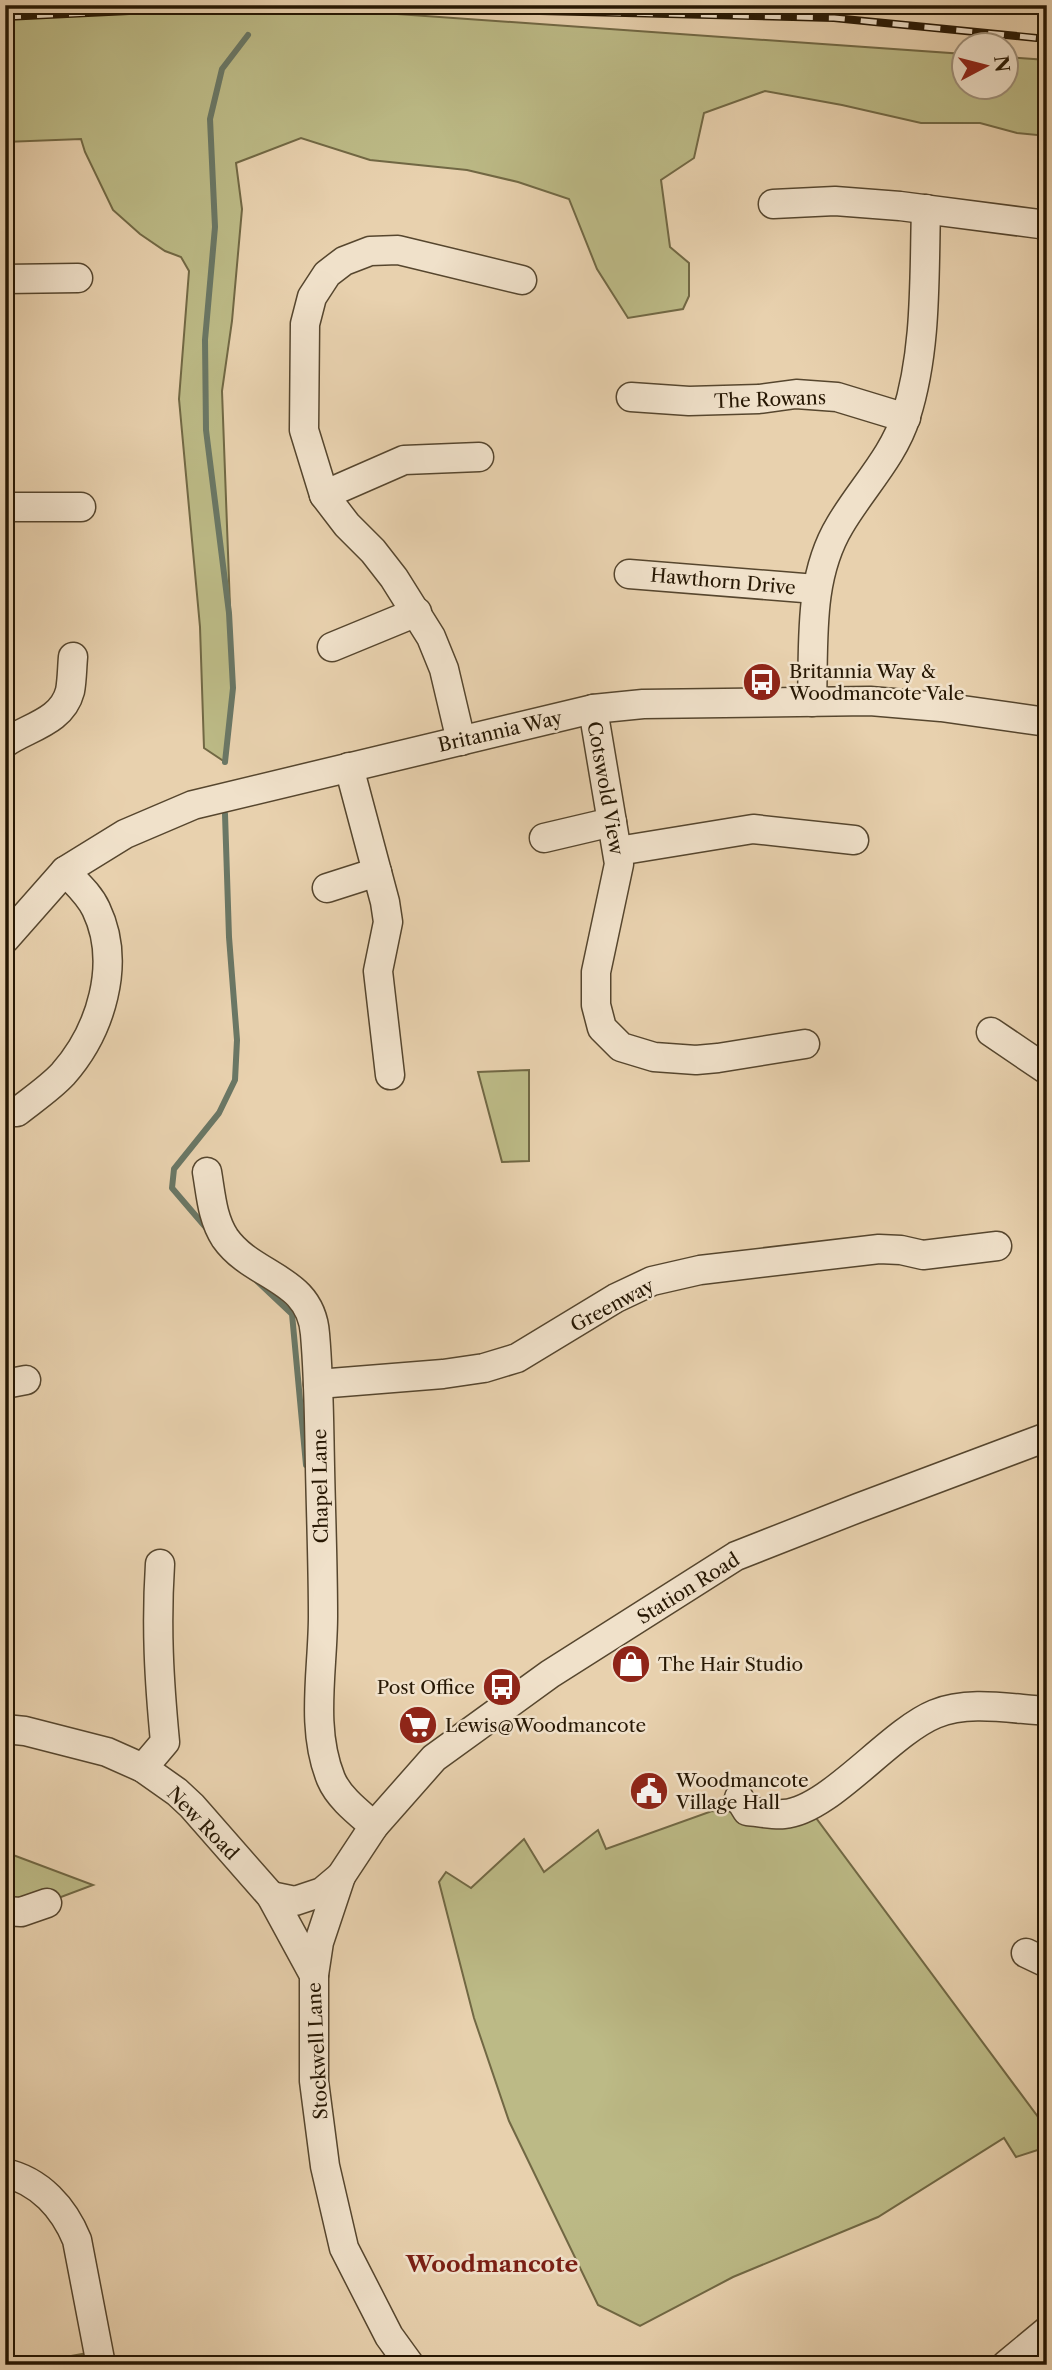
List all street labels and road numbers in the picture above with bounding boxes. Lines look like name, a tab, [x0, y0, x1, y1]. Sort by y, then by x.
street label: The Rowans	[714, 386, 826, 413]
street label: Hawthorn Drive	[649, 564, 797, 599]
street label: Britannia Way	[436, 706, 565, 757]
street label: Cotswold View	[582, 720, 629, 857]
street label: Greenway	[567, 1274, 658, 1337]
street label: Chapel Lane	[308, 1428, 333, 1544]
street label: Station Road	[633, 1548, 744, 1629]
street label: New Road	[162, 1782, 243, 1865]
street label: Stockwell Lane	[302, 1982, 333, 2120]

